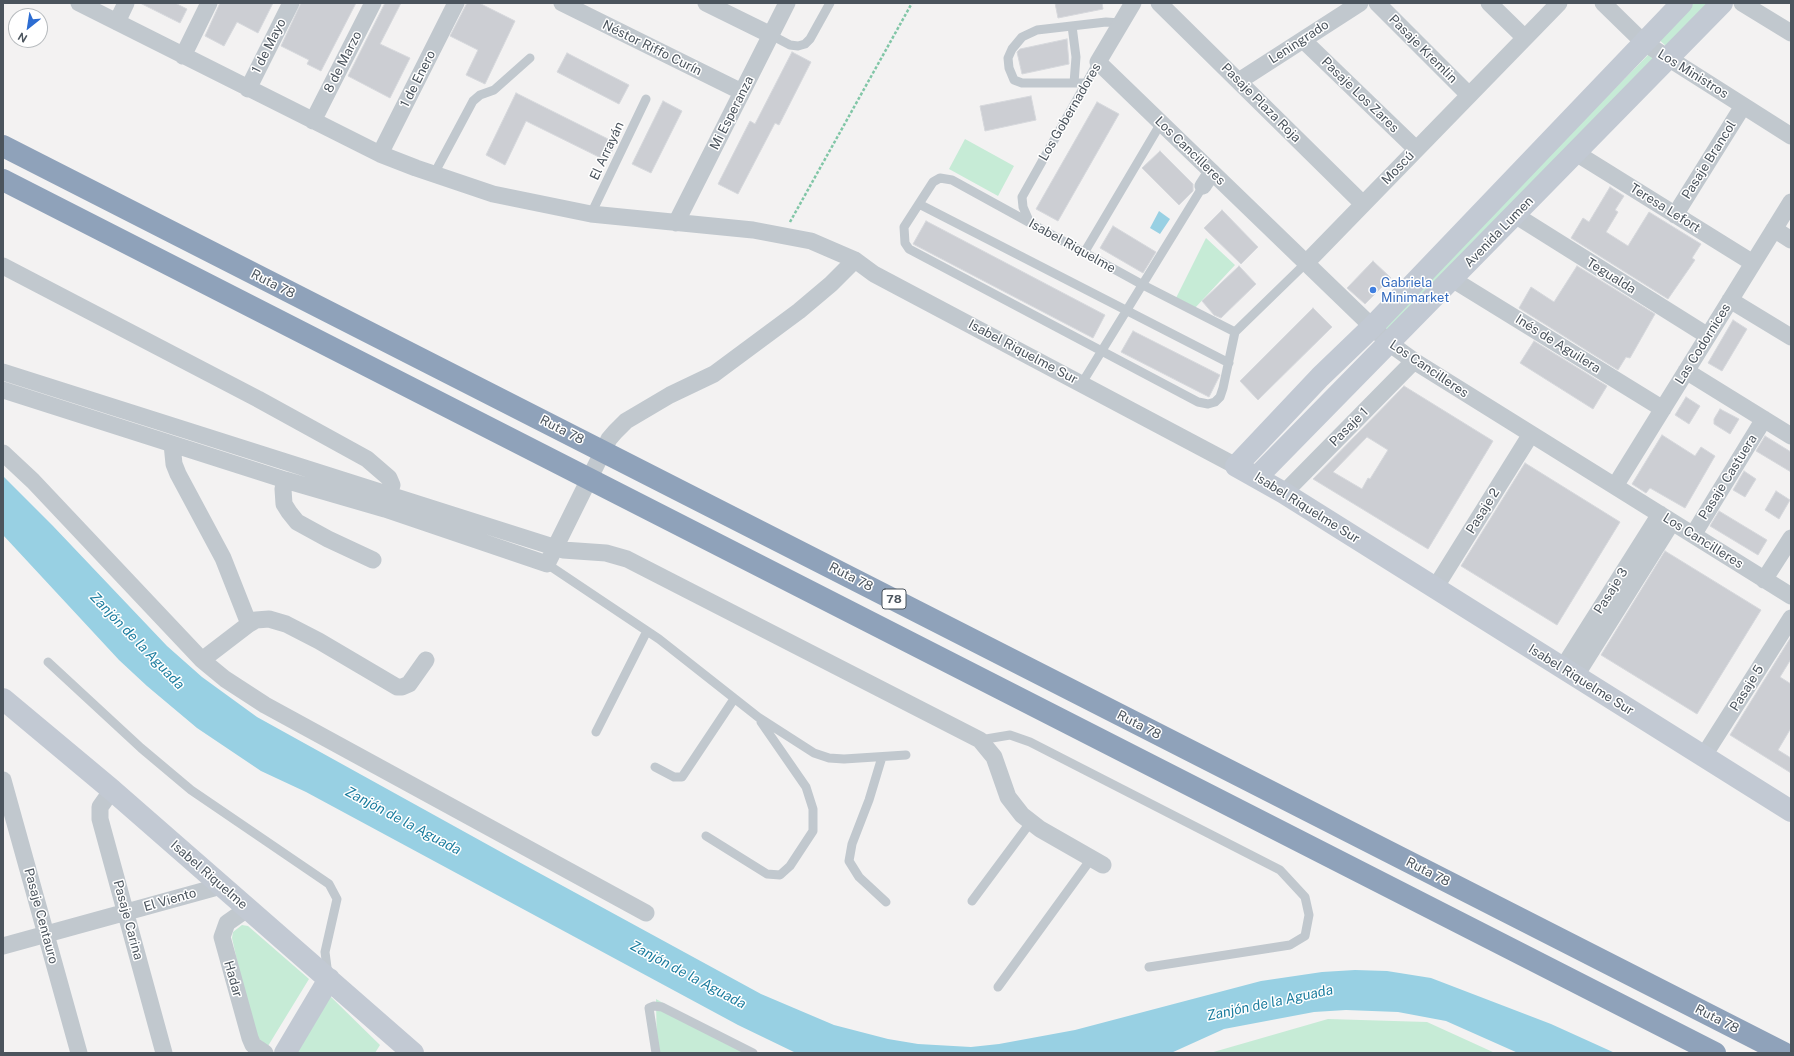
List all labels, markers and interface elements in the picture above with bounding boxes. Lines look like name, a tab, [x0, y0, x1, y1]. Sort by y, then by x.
north arrow	[8, 8, 48, 48]
street label: Pasaje Kremlin	[1386, 12, 1460, 86]
street label: 1 de Mayo	[249, 16, 289, 76]
street label: Néstor Riffo Curín	[600, 17, 704, 79]
street label: Leningrado	[1266, 17, 1332, 67]
street label: 8 de Marzo	[321, 29, 365, 95]
text: N	[16, 30, 29, 45]
street label: Los Ministros	[1655, 46, 1731, 102]
street label: 1 de Enero	[397, 48, 439, 110]
street label: Pasaje Los Zares	[1318, 54, 1402, 136]
street label: Los Gobernadores	[1036, 60, 1104, 164]
street label: Pasaje Plaza Roja	[1218, 60, 1304, 146]
street label: Mi Esperanza	[707, 74, 757, 152]
street label: Los Cancilleres	[1152, 114, 1228, 188]
street label: Pasaje Brancol	[1679, 118, 1739, 202]
street label: El Arrayán	[587, 119, 627, 183]
street label: Moscú	[1379, 148, 1417, 188]
street label: Teresa Lefort	[1627, 180, 1703, 236]
street label: Avenida Lumen	[1461, 193, 1537, 271]
street label: Isabel Riquelme	[1026, 216, 1118, 276]
street label: Tegualda	[1583, 255, 1639, 297]
street label: Ruta 78	[248, 266, 298, 302]
place label: Gabriela Minimarket	[1381, 275, 1449, 306]
marker: Gabriela Minimarket	[1368, 285, 1378, 295]
street label: Las Codornices	[1672, 301, 1734, 387]
street label: Inés de Aguilera	[1513, 312, 1603, 376]
street label: Isabel Riquelme Sur	[966, 317, 1080, 387]
street label: Los Cancilleres	[1387, 337, 1471, 401]
street label: Pasaje 1	[1326, 404, 1372, 450]
street label: Ruta 78	[537, 412, 587, 448]
street label: Pasaje Castuera	[1696, 432, 1760, 522]
street label: Isabel Riquelme Sur	[1251, 469, 1363, 547]
street label: Pasaje 2	[1463, 485, 1503, 537]
street label: Los Cancilleres	[1660, 510, 1746, 572]
street label: Ruta 78	[826, 559, 876, 595]
street label: Pasaje 3	[1591, 565, 1631, 617]
water label: Zanjón de la Aguada	[86, 589, 188, 693]
road number: 78	[882, 589, 906, 609]
street label: Isabel Riquelme Sur	[1525, 641, 1637, 719]
street label: Pasaje 5	[1727, 662, 1767, 714]
street label: Ruta 78	[1114, 707, 1164, 743]
water label: Zanjón de la Aguada	[342, 783, 464, 859]
street label: Isabel Riquelme	[167, 837, 251, 913]
street label: Ruta 78	[1403, 854, 1453, 890]
street label: Pasaje Centauro	[21, 866, 61, 966]
street label: Pasaje Carina	[110, 878, 146, 962]
street label: El Viento	[142, 885, 198, 915]
water label: Zanjón de la Aguada	[627, 937, 749, 1013]
street label: Hadar	[220, 959, 246, 999]
water label: Zanjón de la Aguada	[1205, 981, 1335, 1025]
street label: Ruta 78	[1692, 1001, 1742, 1037]

